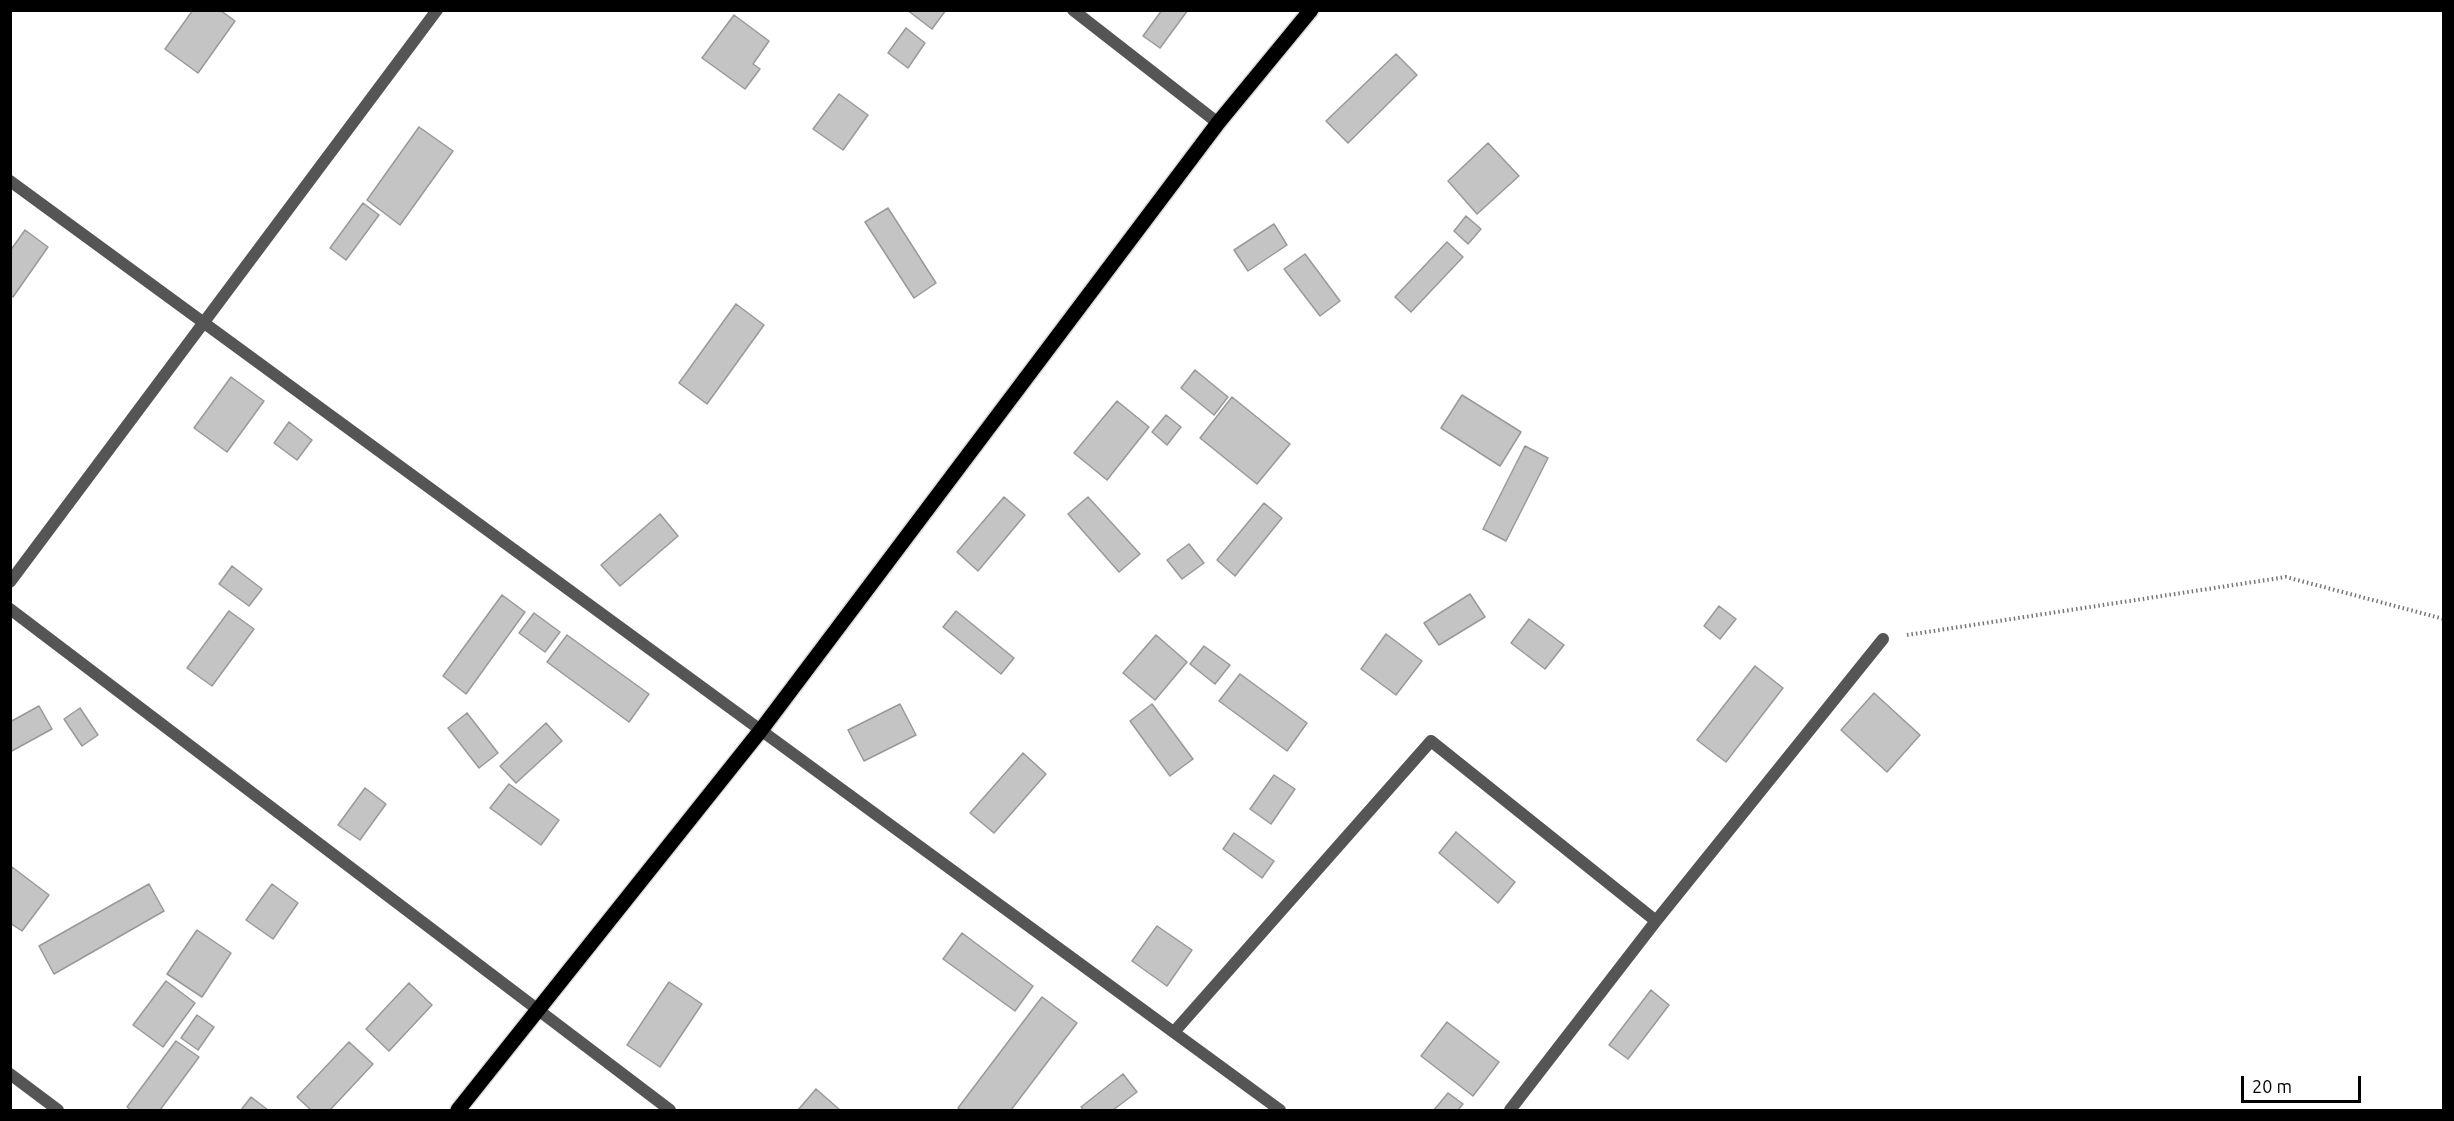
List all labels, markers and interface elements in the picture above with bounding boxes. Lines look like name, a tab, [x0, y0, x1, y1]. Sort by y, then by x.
scale bar	[2244, 1064, 2364, 1102]
text: 20 m	[2252, 1076, 2292, 1096]

